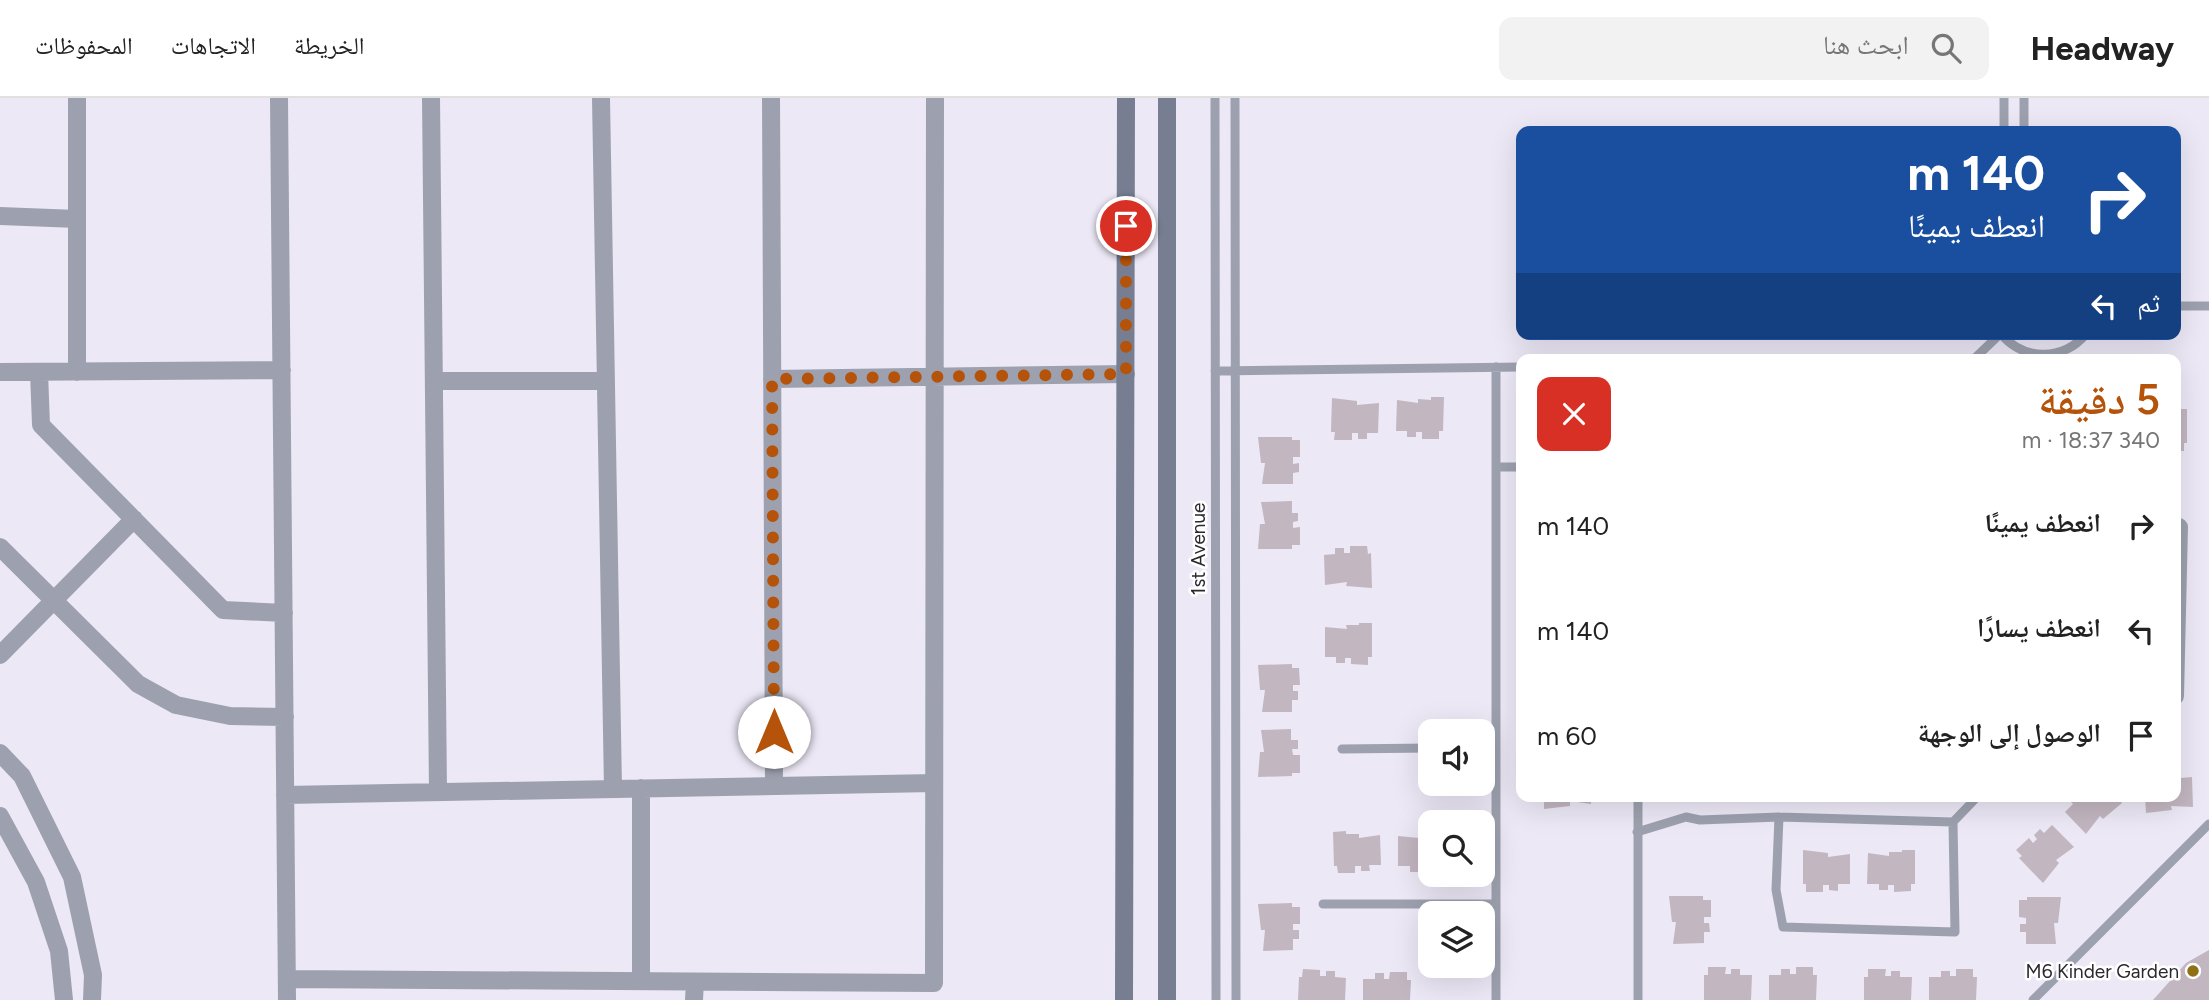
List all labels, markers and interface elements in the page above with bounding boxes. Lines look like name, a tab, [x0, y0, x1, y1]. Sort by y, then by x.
search box	[1499, 17, 1989, 80]
text: ابحث هنا	[1823, 29, 1909, 61]
icon: search	[1927, 29, 1965, 67]
text: Headway	[2031, 29, 2174, 68]
text: المحفوظات	[35, 31, 133, 60]
text: الاتجاهات	[171, 31, 256, 60]
text: الخريطة	[294, 31, 365, 60]
text: 140 m	[1907, 143, 2045, 202]
icon: right	[2069, 154, 2160, 245]
pin	[1096, 196, 1156, 256]
icon: arrive	[1107, 207, 1145, 245]
text: انعطف يمينًا	[1908, 207, 2045, 245]
icon: left	[2085, 287, 2123, 325]
text: ثم	[2137, 287, 2160, 319]
text: 5 دقيقة	[2038, 374, 2160, 425]
button: close	[1537, 377, 1611, 451]
text: 340 m · 18:37	[2022, 426, 2160, 454]
street label: 1st Avenue	[1187, 503, 1210, 595]
text: انعطف يمينًا	[1985, 507, 2101, 539]
icon: right	[2122, 507, 2160, 545]
text: 140 m	[1537, 510, 1609, 542]
text: انعطف يسارًا	[1977, 612, 2101, 644]
icon: left	[2122, 612, 2160, 650]
text: 140 m	[1537, 615, 1609, 647]
position arrow	[737, 695, 811, 769]
text: الوصول إلى الوجهة	[1918, 717, 2101, 749]
icon: arrive	[2122, 717, 2160, 755]
map controls	[1418, 719, 1495, 978]
button: sound	[1418, 719, 1495, 796]
text: 60 m	[1537, 720, 1597, 752]
button: search	[1418, 810, 1495, 887]
button: layers	[1418, 901, 1495, 978]
place label: M6 Kinder Garden	[2026, 960, 2179, 983]
marker: M6 Kinder Garden	[2185, 963, 2201, 979]

